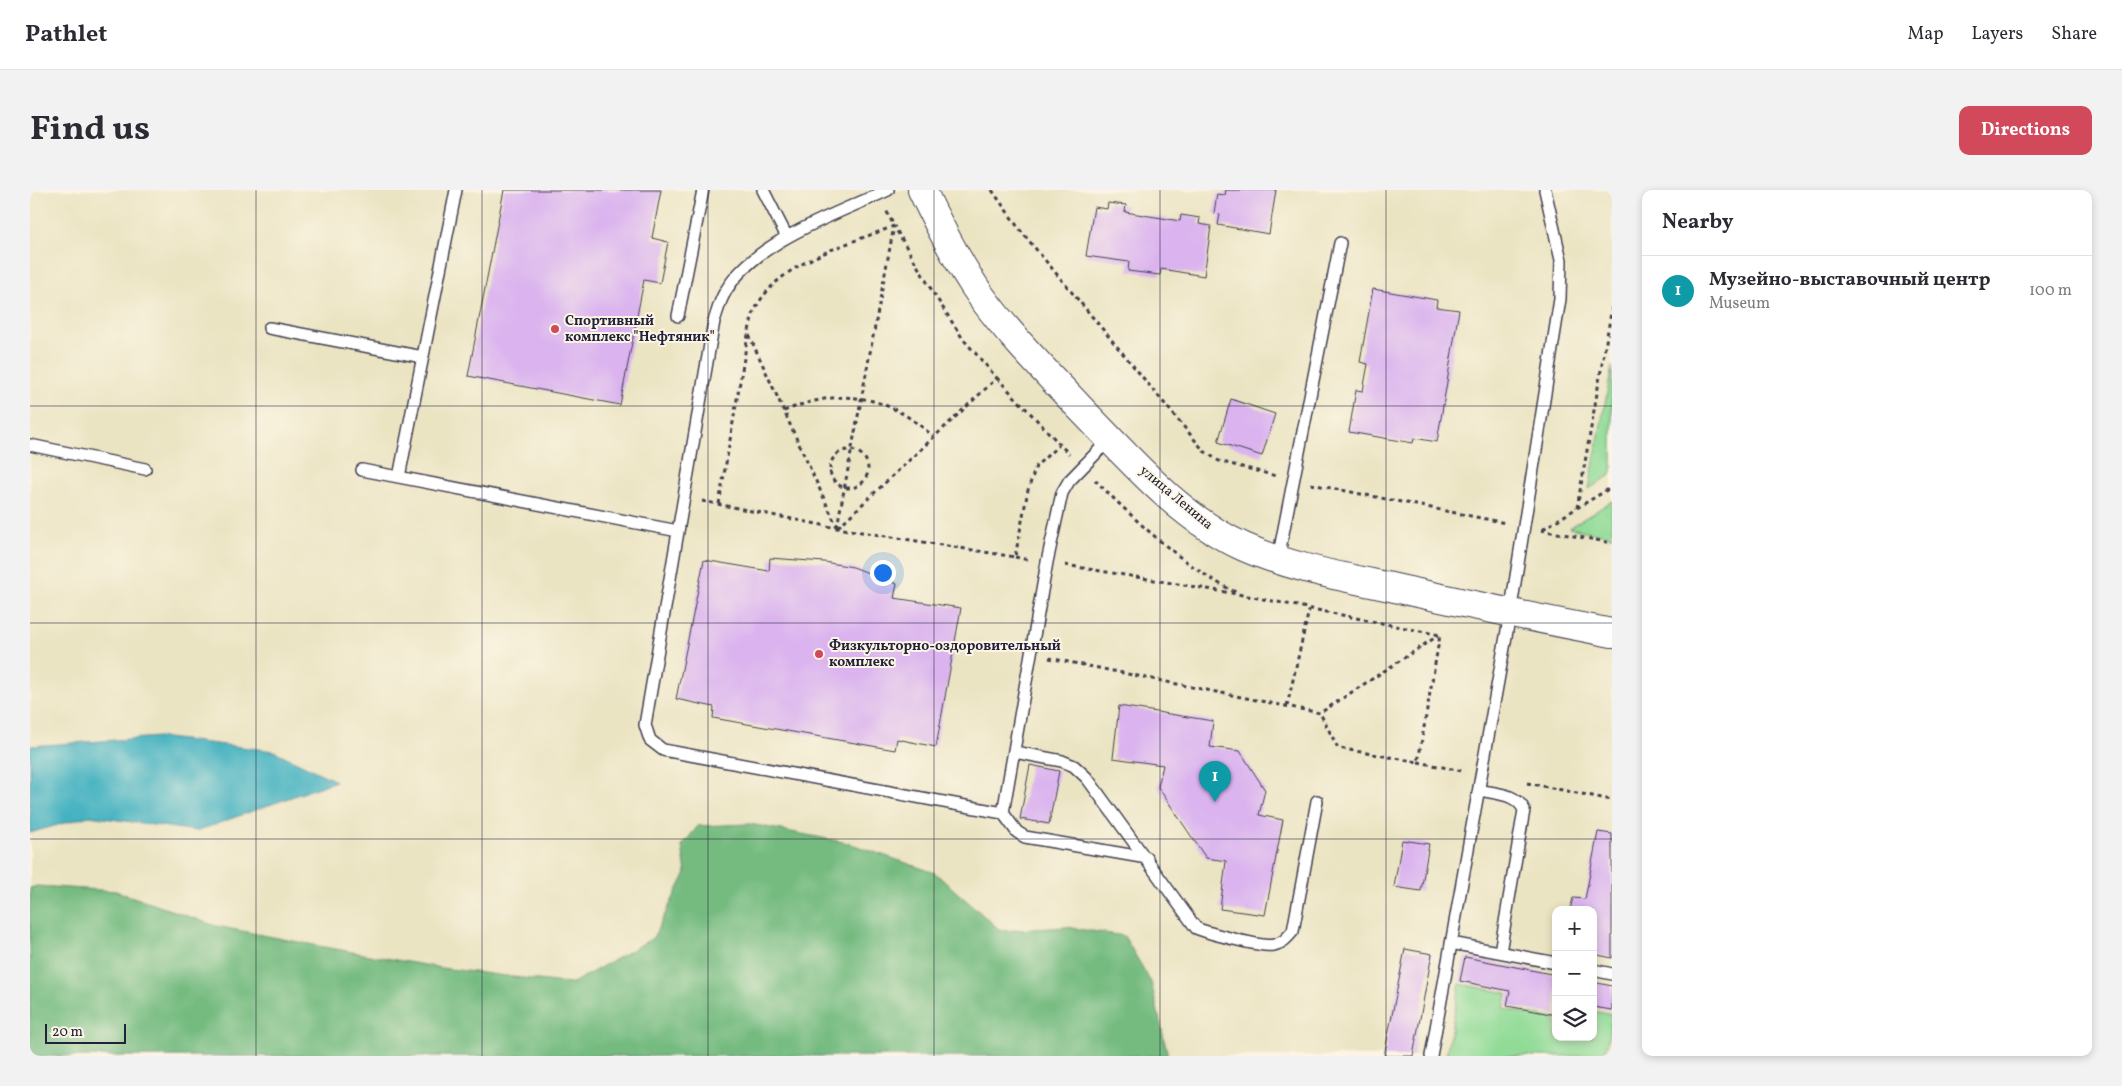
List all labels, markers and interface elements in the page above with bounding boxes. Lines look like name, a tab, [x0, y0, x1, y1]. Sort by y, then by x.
text: Pathlet	[25, 18, 107, 52]
text: Map	[1907, 22, 1943, 47]
text: Layers	[1971, 22, 2023, 47]
text: Share	[2051, 22, 2097, 47]
text: Find us	[30, 106, 150, 154]
button: Directions	[1959, 106, 2092, 155]
text: Nearby	[1662, 208, 1733, 237]
text: Музейно-выставочный центр	[1709, 267, 1990, 293]
text: 1	[1675, 280, 1681, 302]
text: 100 m	[2029, 280, 2072, 302]
text: Museum	[1709, 293, 1770, 315]
place label: Спортивный комплекс "Нефтяник"	[565, 312, 715, 347]
marker: Спортивный комплекс "Нефтяник"	[549, 323, 561, 335]
street label: улица Ленина	[1135, 462, 1217, 534]
your location	[870, 560, 896, 586]
place label: Физкульторно-оздоровительный комплекс	[829, 637, 1061, 672]
marker: Физкульторно-оздоровительный комплекс	[813, 648, 825, 660]
pin: 1	[1199, 761, 1231, 802]
map controls	[1552, 906, 1597, 1041]
button: +	[1552, 906, 1597, 951]
button: −	[1552, 951, 1597, 996]
button: layers	[1552, 996, 1597, 1041]
scale bar	[45, 1021, 126, 1044]
text: 20 m	[52, 1023, 83, 1042]

